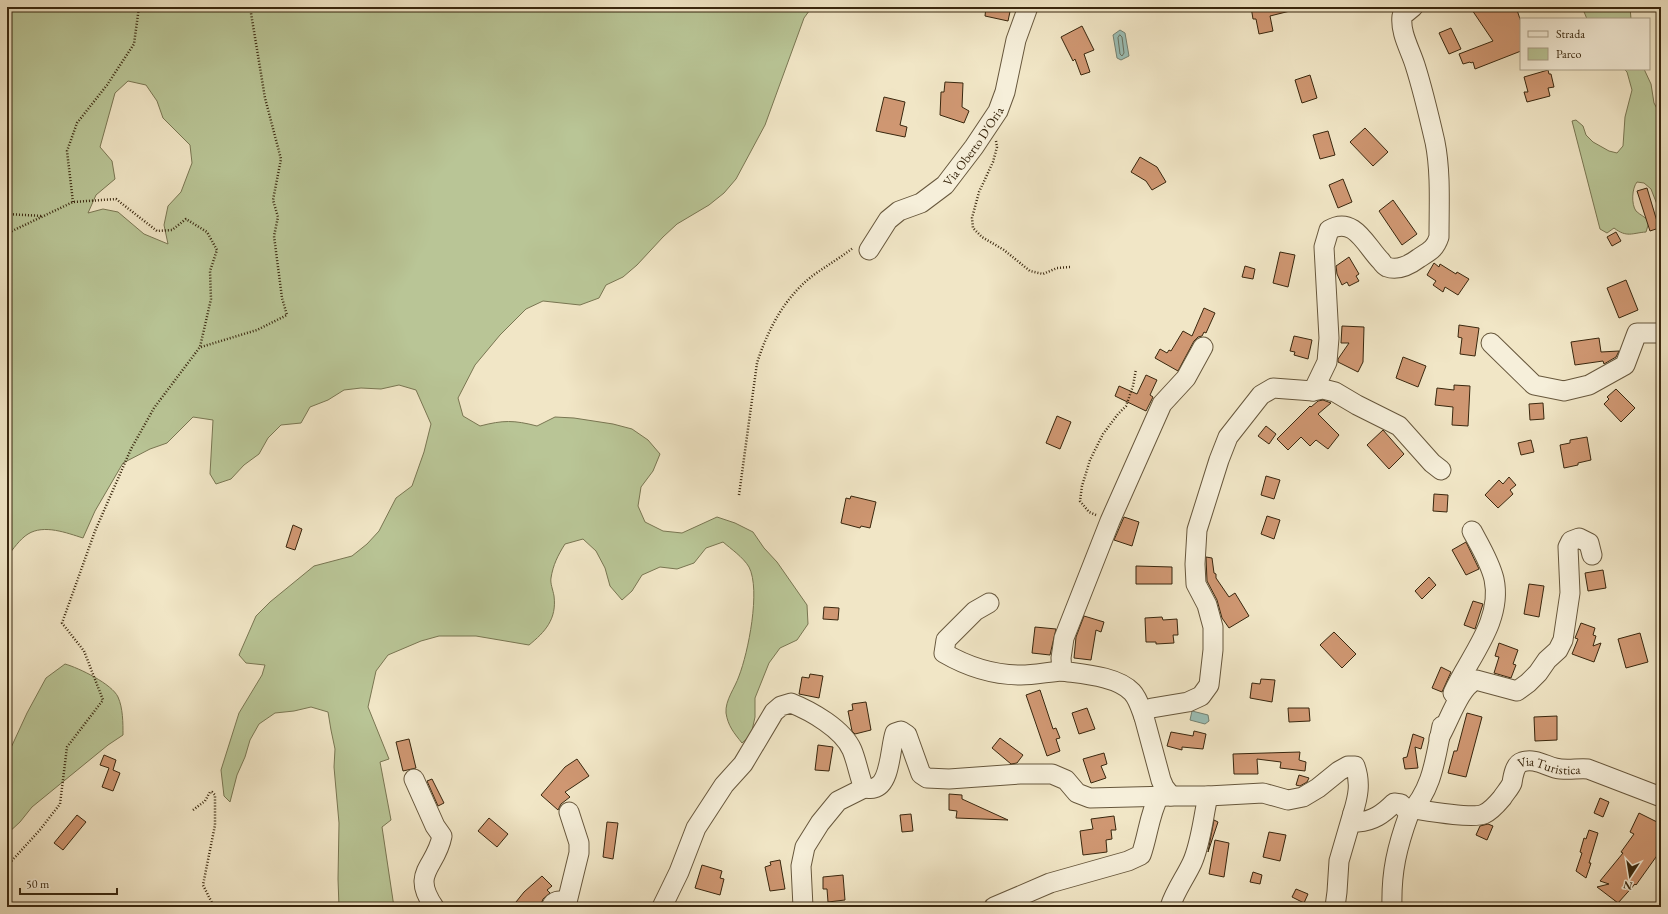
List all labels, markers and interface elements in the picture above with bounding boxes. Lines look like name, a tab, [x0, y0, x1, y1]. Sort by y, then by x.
legend	[1520, 18, 1650, 70]
text: Strada	[1556, 26, 1585, 42]
text: Parco	[1556, 46, 1581, 62]
street label: Via Oberto D'Oria	[939, 104, 1008, 189]
street label: Via Turistica	[1515, 752, 1582, 778]
north arrow	[1610, 856, 1650, 896]
scale bar	[20, 870, 117, 896]
text: 50 m	[26, 876, 50, 892]
text: N	[1622, 878, 1634, 894]

